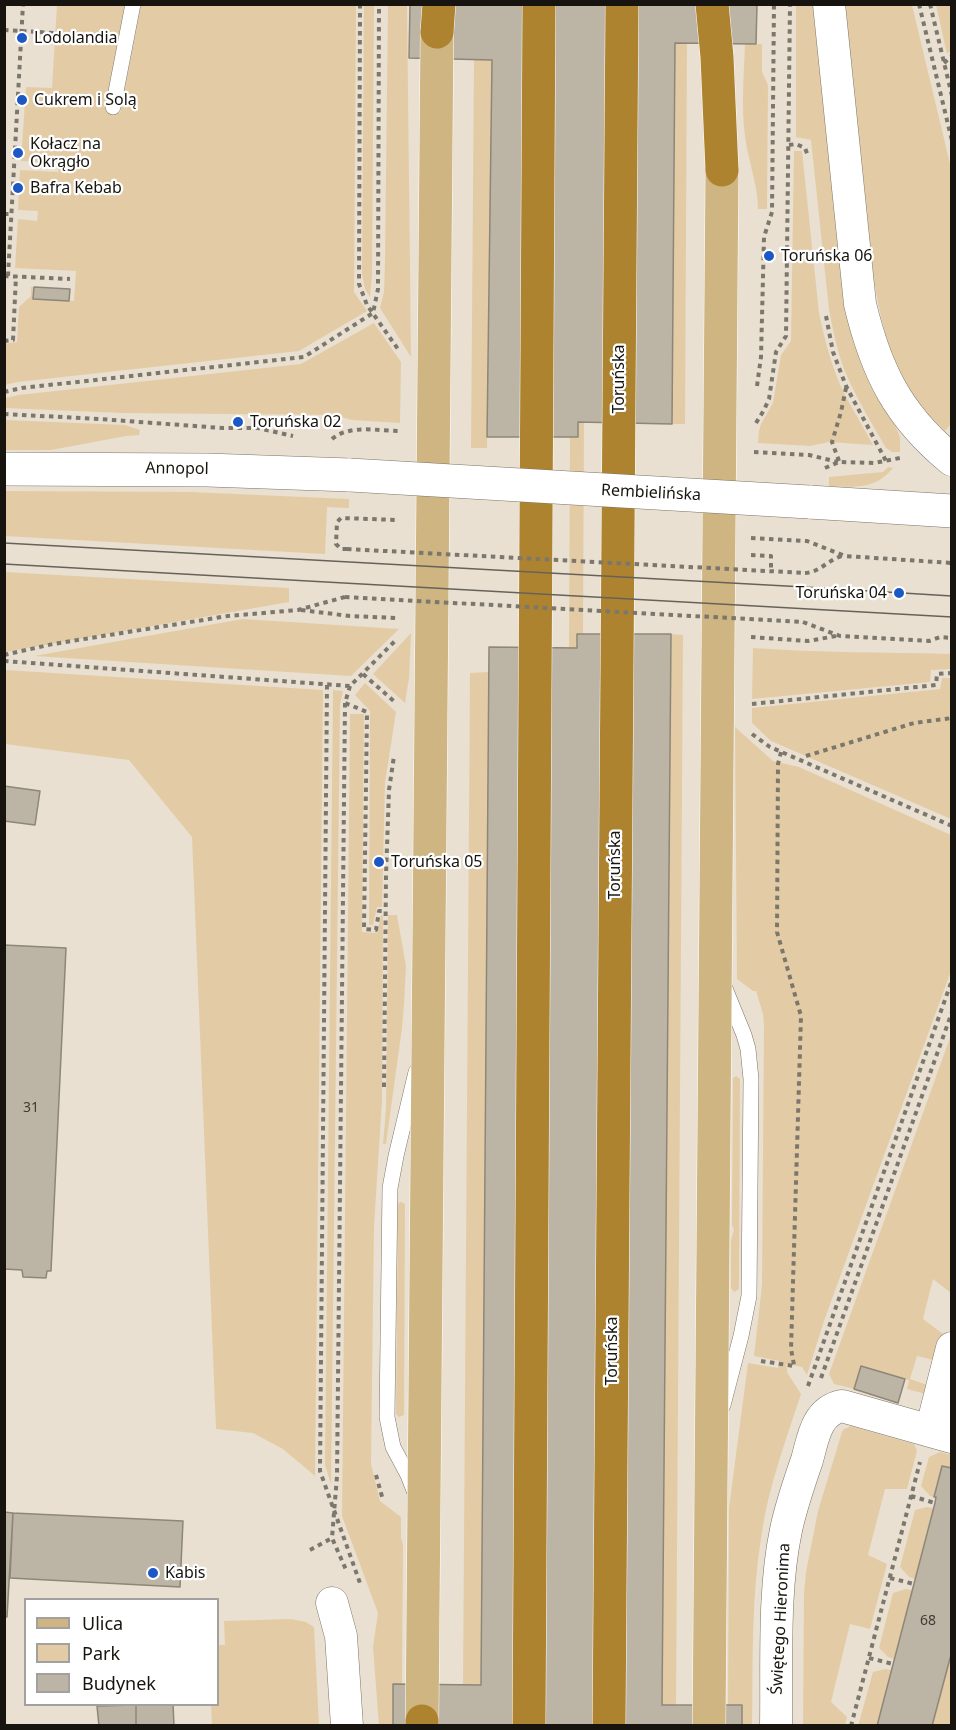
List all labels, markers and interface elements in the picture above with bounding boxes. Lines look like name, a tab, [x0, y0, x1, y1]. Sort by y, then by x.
place label: Lodolandia	[34, 28, 118, 48]
marker: Lodolandia	[15, 31, 29, 45]
place label: Cukrem i Solą	[34, 90, 137, 110]
marker: Cukrem i Solą	[15, 93, 29, 107]
place label: Kołacz na Okrągło	[30, 134, 101, 172]
marker: Kołacz na Okrągło	[11, 146, 25, 160]
place label: Bafra Kebab	[30, 178, 122, 198]
marker: Bafra Kebab	[11, 181, 25, 195]
place label: Toruńska 06	[781, 246, 872, 266]
marker: Toruńska 06	[762, 249, 776, 263]
street label: Toruńska	[609, 344, 629, 414]
place label: Toruńska 02	[250, 412, 341, 432]
marker: Toruńska 02	[231, 415, 245, 429]
street label: Annopol	[145, 459, 209, 479]
street label: Rembielińska	[600, 481, 702, 505]
place label: Toruńska 04	[796, 583, 887, 603]
marker: Toruńska 04	[892, 586, 906, 600]
street label: Toruńska	[605, 830, 625, 900]
place label: Toruńska 05	[391, 852, 482, 872]
marker: Toruńska 05	[372, 855, 386, 869]
house number: 31	[23, 1100, 39, 1116]
street label: Toruńska	[602, 1316, 622, 1386]
street label: Świętego Hieronima	[767, 1543, 795, 1695]
place label: Kabis	[165, 1563, 206, 1583]
marker: Kabis	[146, 1566, 160, 1580]
legend	[24, 1598, 219, 1706]
text: Ulica	[82, 1611, 123, 1635]
house number: 68	[920, 1613, 936, 1629]
text: Park	[82, 1641, 120, 1665]
text: Budynek	[82, 1671, 156, 1695]

